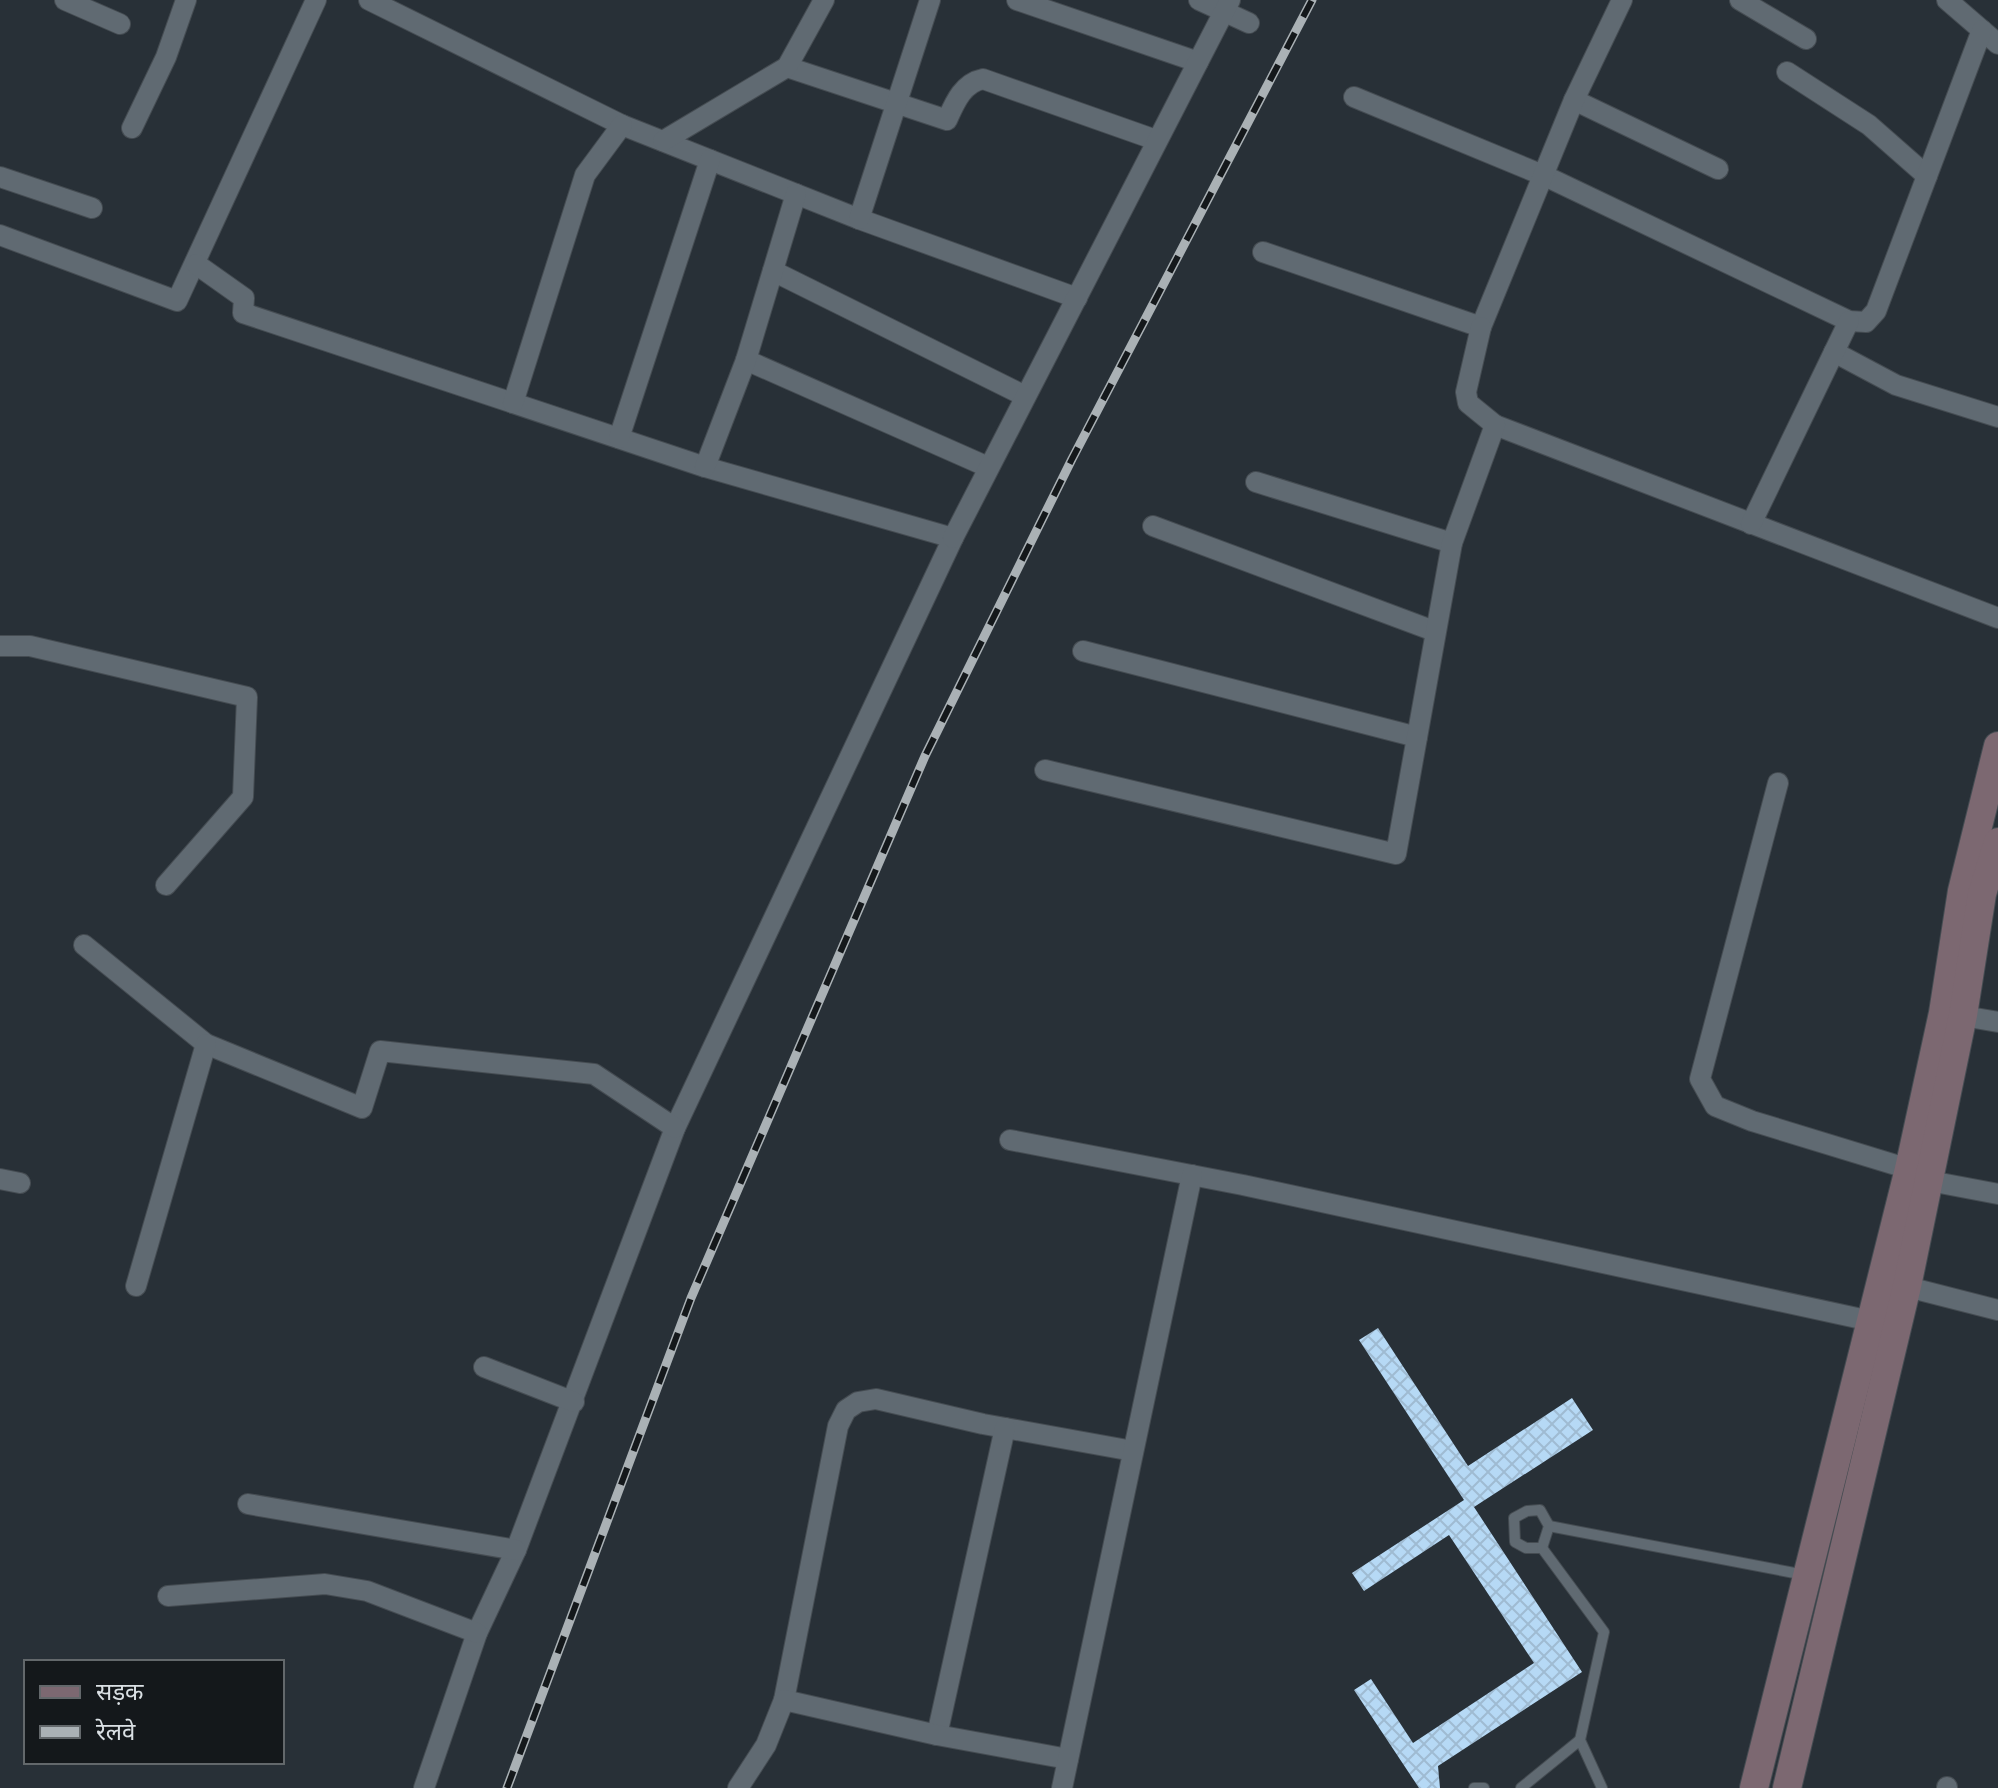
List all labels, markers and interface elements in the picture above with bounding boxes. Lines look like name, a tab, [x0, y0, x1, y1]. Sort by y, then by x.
legend	[24, 1660, 284, 1764]
text: सड़क	[96, 1672, 144, 1707]
text: रेलवे	[95, 1712, 136, 1747]

